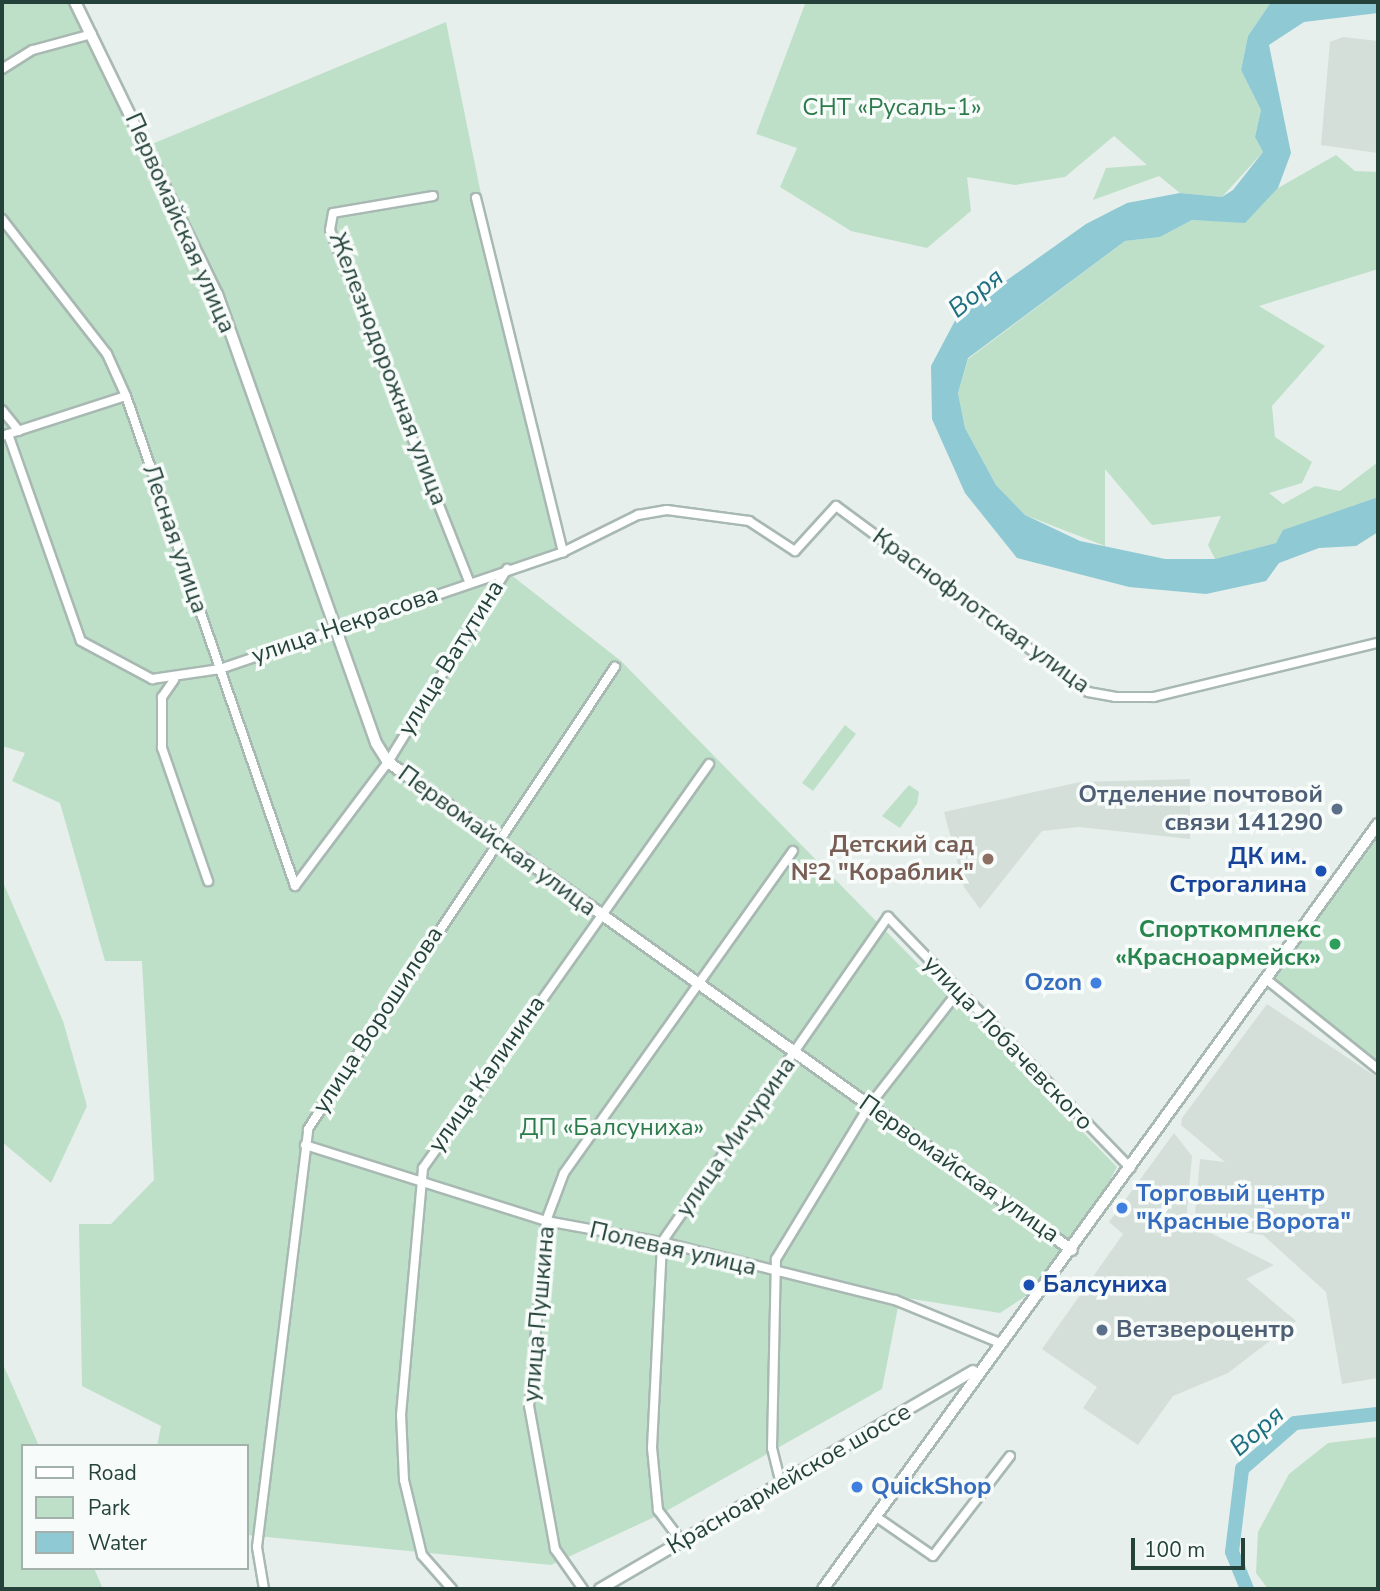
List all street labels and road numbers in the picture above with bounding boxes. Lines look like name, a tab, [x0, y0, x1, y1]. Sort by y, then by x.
street label: Первомайская улица	[118, 109, 242, 337]
street label: Железнодорожная улица	[323, 228, 453, 510]
street label: Лесная улица	[136, 461, 214, 617]
street label: Краснофлотская улица	[867, 522, 1095, 700]
street label: улица Ватутина	[392, 575, 510, 741]
street label: улица Некрасова	[248, 580, 442, 670]
street label: Первомайская улица	[392, 759, 602, 923]
street label: улица Ворошилова	[307, 921, 449, 1119]
street label: улица Лобачевского	[917, 950, 1099, 1136]
street label: улица Калинина	[422, 990, 552, 1158]
street label: улица Мичурина	[670, 1051, 802, 1223]
street label: Первомайская улица	[853, 1089, 1065, 1249]
street label: Полевая улица	[587, 1216, 759, 1282]
street label: улица Пушкина	[517, 1225, 561, 1403]
street label: Красноармейское шоссе	[662, 1397, 916, 1561]

